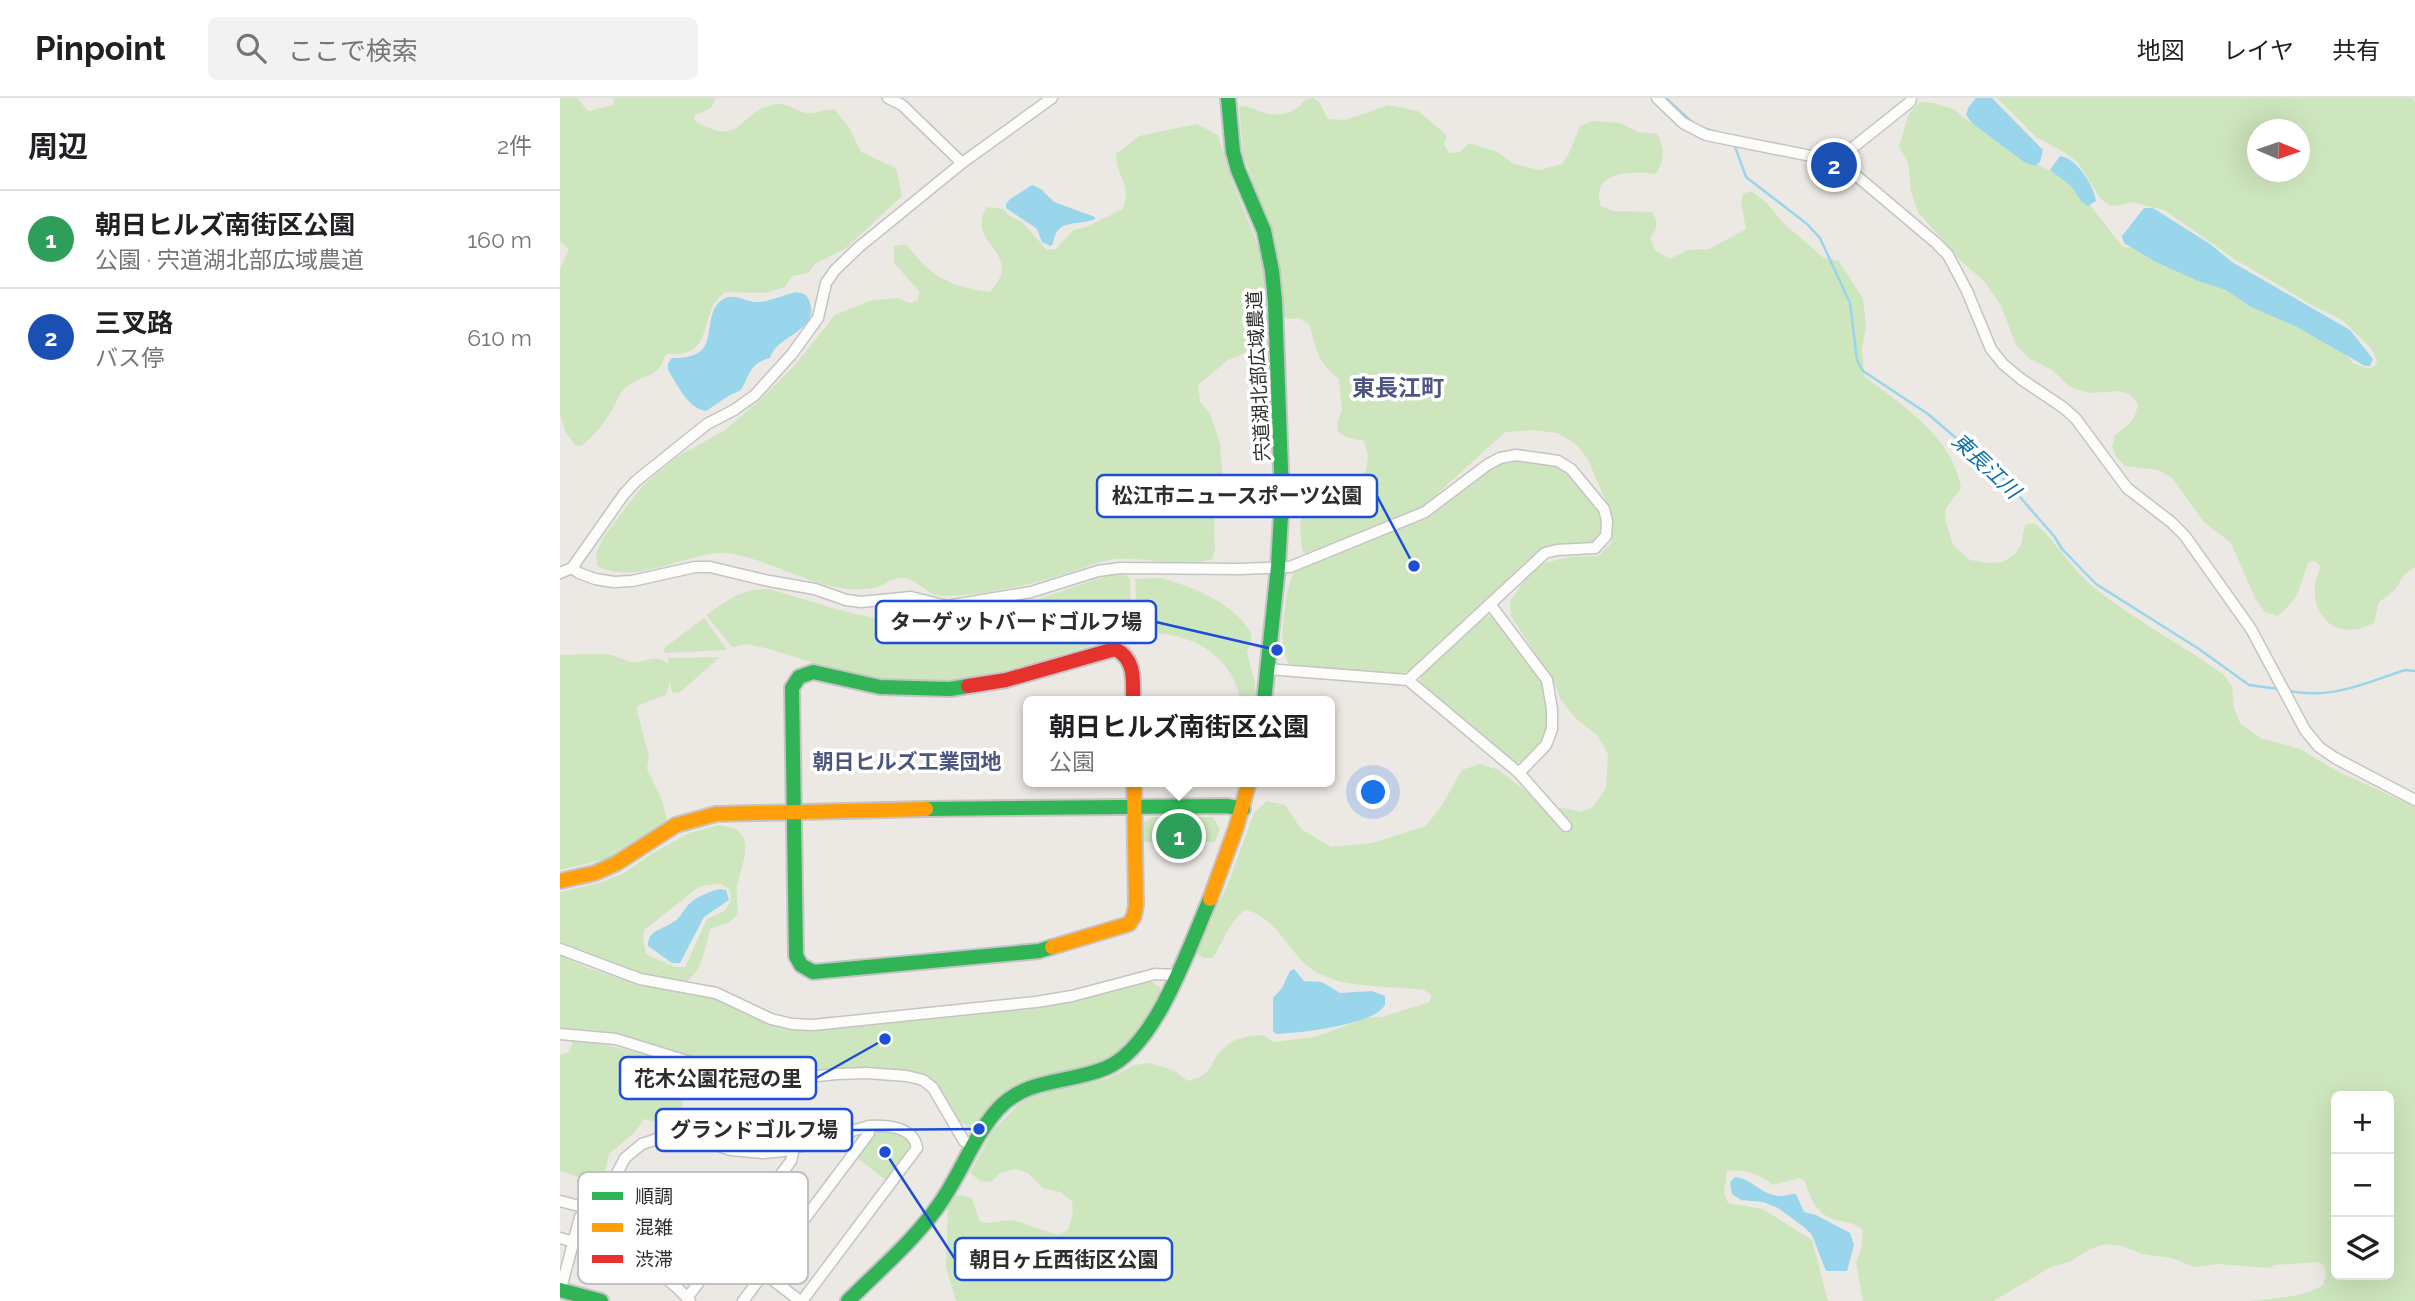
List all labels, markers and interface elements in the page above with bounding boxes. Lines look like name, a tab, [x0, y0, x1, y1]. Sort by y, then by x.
search box	[208, 17, 698, 80]
text: Pinpoint	[35, 29, 166, 68]
icon: search	[232, 29, 270, 67]
text: ここで検索	[288, 36, 418, 66]
text: 地図	[2137, 36, 2185, 65]
text: レイヤ	[2223, 36, 2294, 65]
text: 共有	[2332, 36, 2380, 65]
north arrow	[2247, 119, 2310, 182]
text: 周辺	[28, 129, 88, 164]
text: 2件	[497, 132, 532, 159]
pin: 2	[1811, 139, 1857, 191]
text: 朝日ヒルズ南街区公園	[95, 210, 355, 240]
text: 1	[45, 226, 57, 253]
text: 160 m	[467, 226, 532, 253]
text: 公園 · 宍道湖北部広域農道	[95, 246, 364, 273]
street label: 宍道湖北部広域農道	[1243, 290, 1273, 462]
text: 三叉路	[95, 308, 173, 338]
text: 2	[45, 324, 57, 351]
text: 610 m	[467, 324, 532, 351]
text: バス停	[95, 344, 164, 371]
district label: 東長江町	[1352, 374, 1444, 401]
water label: 東長江川	[1947, 428, 2027, 505]
callout: 松江市ニュースポーツ公園	[1097, 475, 1377, 517]
text: 松江市ニュースポーツ公園	[1112, 483, 1362, 508]
callout: ターゲットバードゴルフ場	[876, 601, 1156, 643]
text: ターゲットバードゴルフ場	[890, 609, 1142, 634]
popup	[1023, 696, 1335, 787]
text: 朝日ヒルズ南街区公園	[1049, 712, 1309, 742]
text: 公園	[1049, 748, 1095, 775]
district label: 朝日ヒルズ工業団地	[813, 749, 1002, 774]
your location	[1356, 775, 1390, 809]
pin: 1	[1156, 810, 1202, 862]
callout: 花木公園花冠の里	[620, 1057, 816, 1099]
text: 花木公園花冠の里	[634, 1066, 802, 1091]
map controls	[2331, 1091, 2394, 1280]
button: +	[2331, 1091, 2394, 1154]
callout: グランドゴルフ場	[656, 1109, 852, 1151]
text: グランドゴルフ場	[670, 1117, 838, 1142]
button: −	[2331, 1154, 2394, 1217]
legend	[578, 1172, 808, 1284]
text: 順調	[635, 1185, 673, 1207]
text: 混雑	[635, 1216, 673, 1238]
button: layers	[2331, 1217, 2394, 1280]
callout: 朝日ヶ丘西街区公園	[955, 1238, 1172, 1280]
text: 朝日ヶ丘西街区公園	[970, 1247, 1159, 1272]
text: 渋滞	[635, 1248, 673, 1270]

